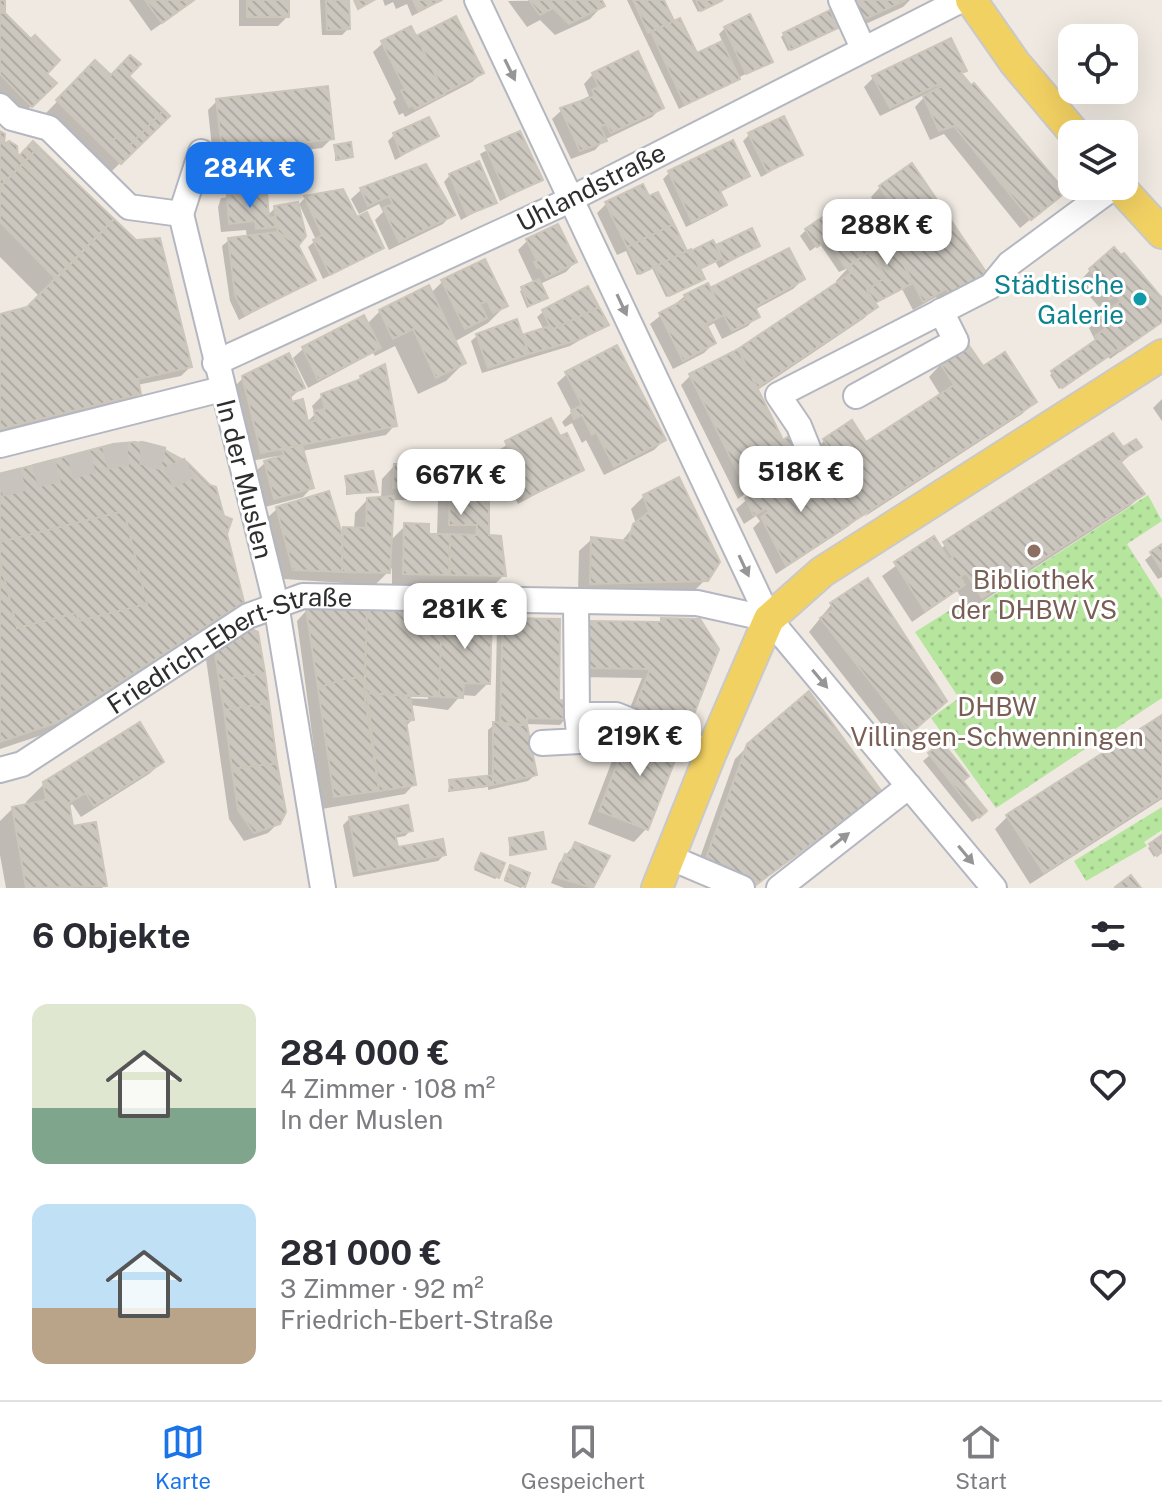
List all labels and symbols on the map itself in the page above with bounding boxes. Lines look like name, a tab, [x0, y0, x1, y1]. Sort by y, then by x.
one-way arrow	[503, 59, 517, 82]
street label: Uhlandstraße	[511, 136, 671, 238]
pin: 284K €	[185, 142, 315, 210]
pin: 288K €	[822, 199, 952, 267]
place label: Städtische Galerie	[994, 269, 1124, 330]
marker: Städtische Galerie	[1131, 290, 1149, 308]
one-way arrow	[615, 294, 628, 317]
street label: In der Muslen	[210, 396, 280, 562]
pin: 518K €	[736, 446, 866, 514]
pin: 667K €	[396, 449, 526, 517]
marker: Bibliothek der DHBW VS	[1025, 542, 1043, 560]
one-way arrow	[737, 555, 750, 578]
place label: Bibliothek der DHBW VS	[951, 564, 1117, 625]
street label: Friedrich-Ebert-Straße	[101, 580, 353, 720]
pin: 281K €	[400, 583, 530, 651]
one-way arrow	[811, 669, 828, 689]
marker: DHBW Villingen-Schwenningen	[988, 669, 1006, 687]
place label: DHBW Villingen-Schwenningen	[850, 691, 1144, 752]
pin: 219K €	[575, 710, 705, 778]
one-way arrow	[830, 832, 850, 848]
one-way arrow	[957, 844, 974, 864]

